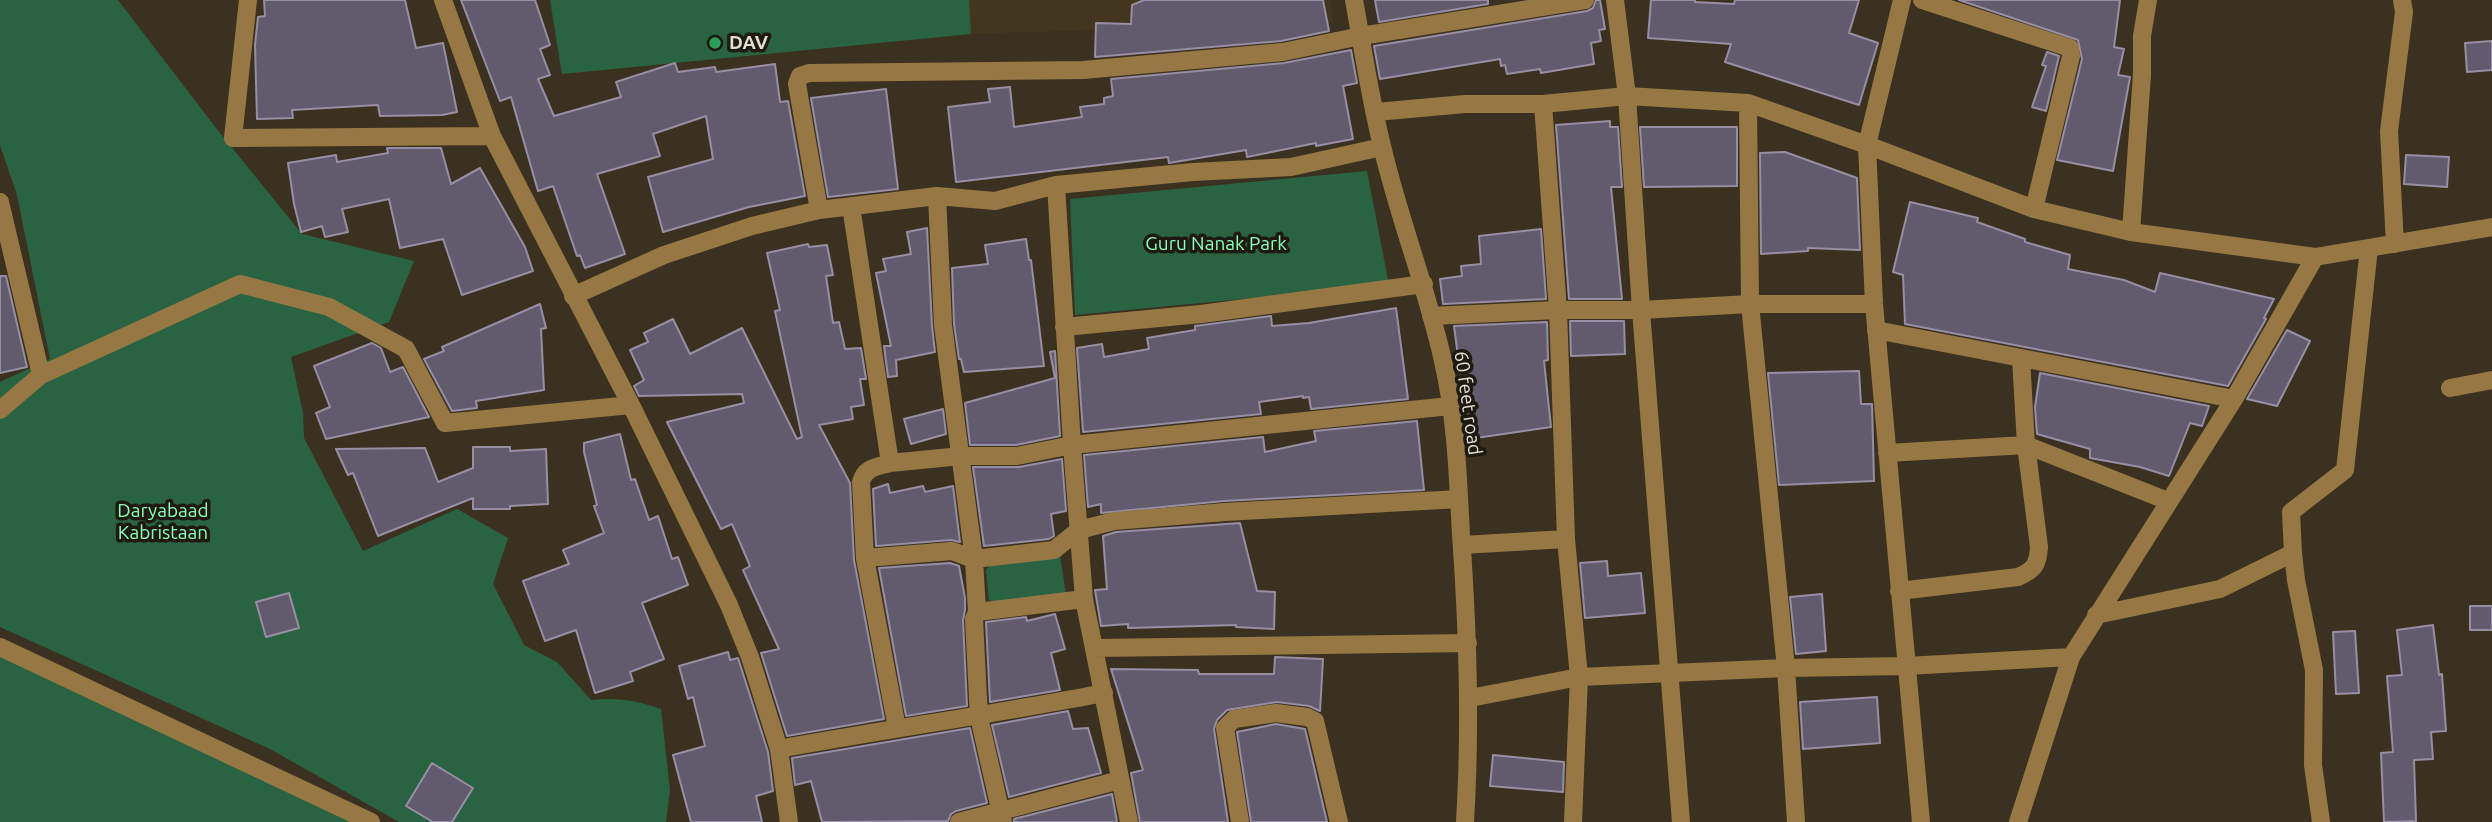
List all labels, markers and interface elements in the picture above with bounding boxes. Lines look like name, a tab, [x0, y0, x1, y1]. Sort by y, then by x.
place label: DAV	[729, 32, 768, 54]
marker: DAV	[707, 35, 723, 51]
park label: Guru Nanak Park	[1145, 233, 1287, 255]
street label: 60 feet road	[1449, 349, 1487, 457]
park label: Daryabaad Kabristaan	[117, 500, 209, 544]

